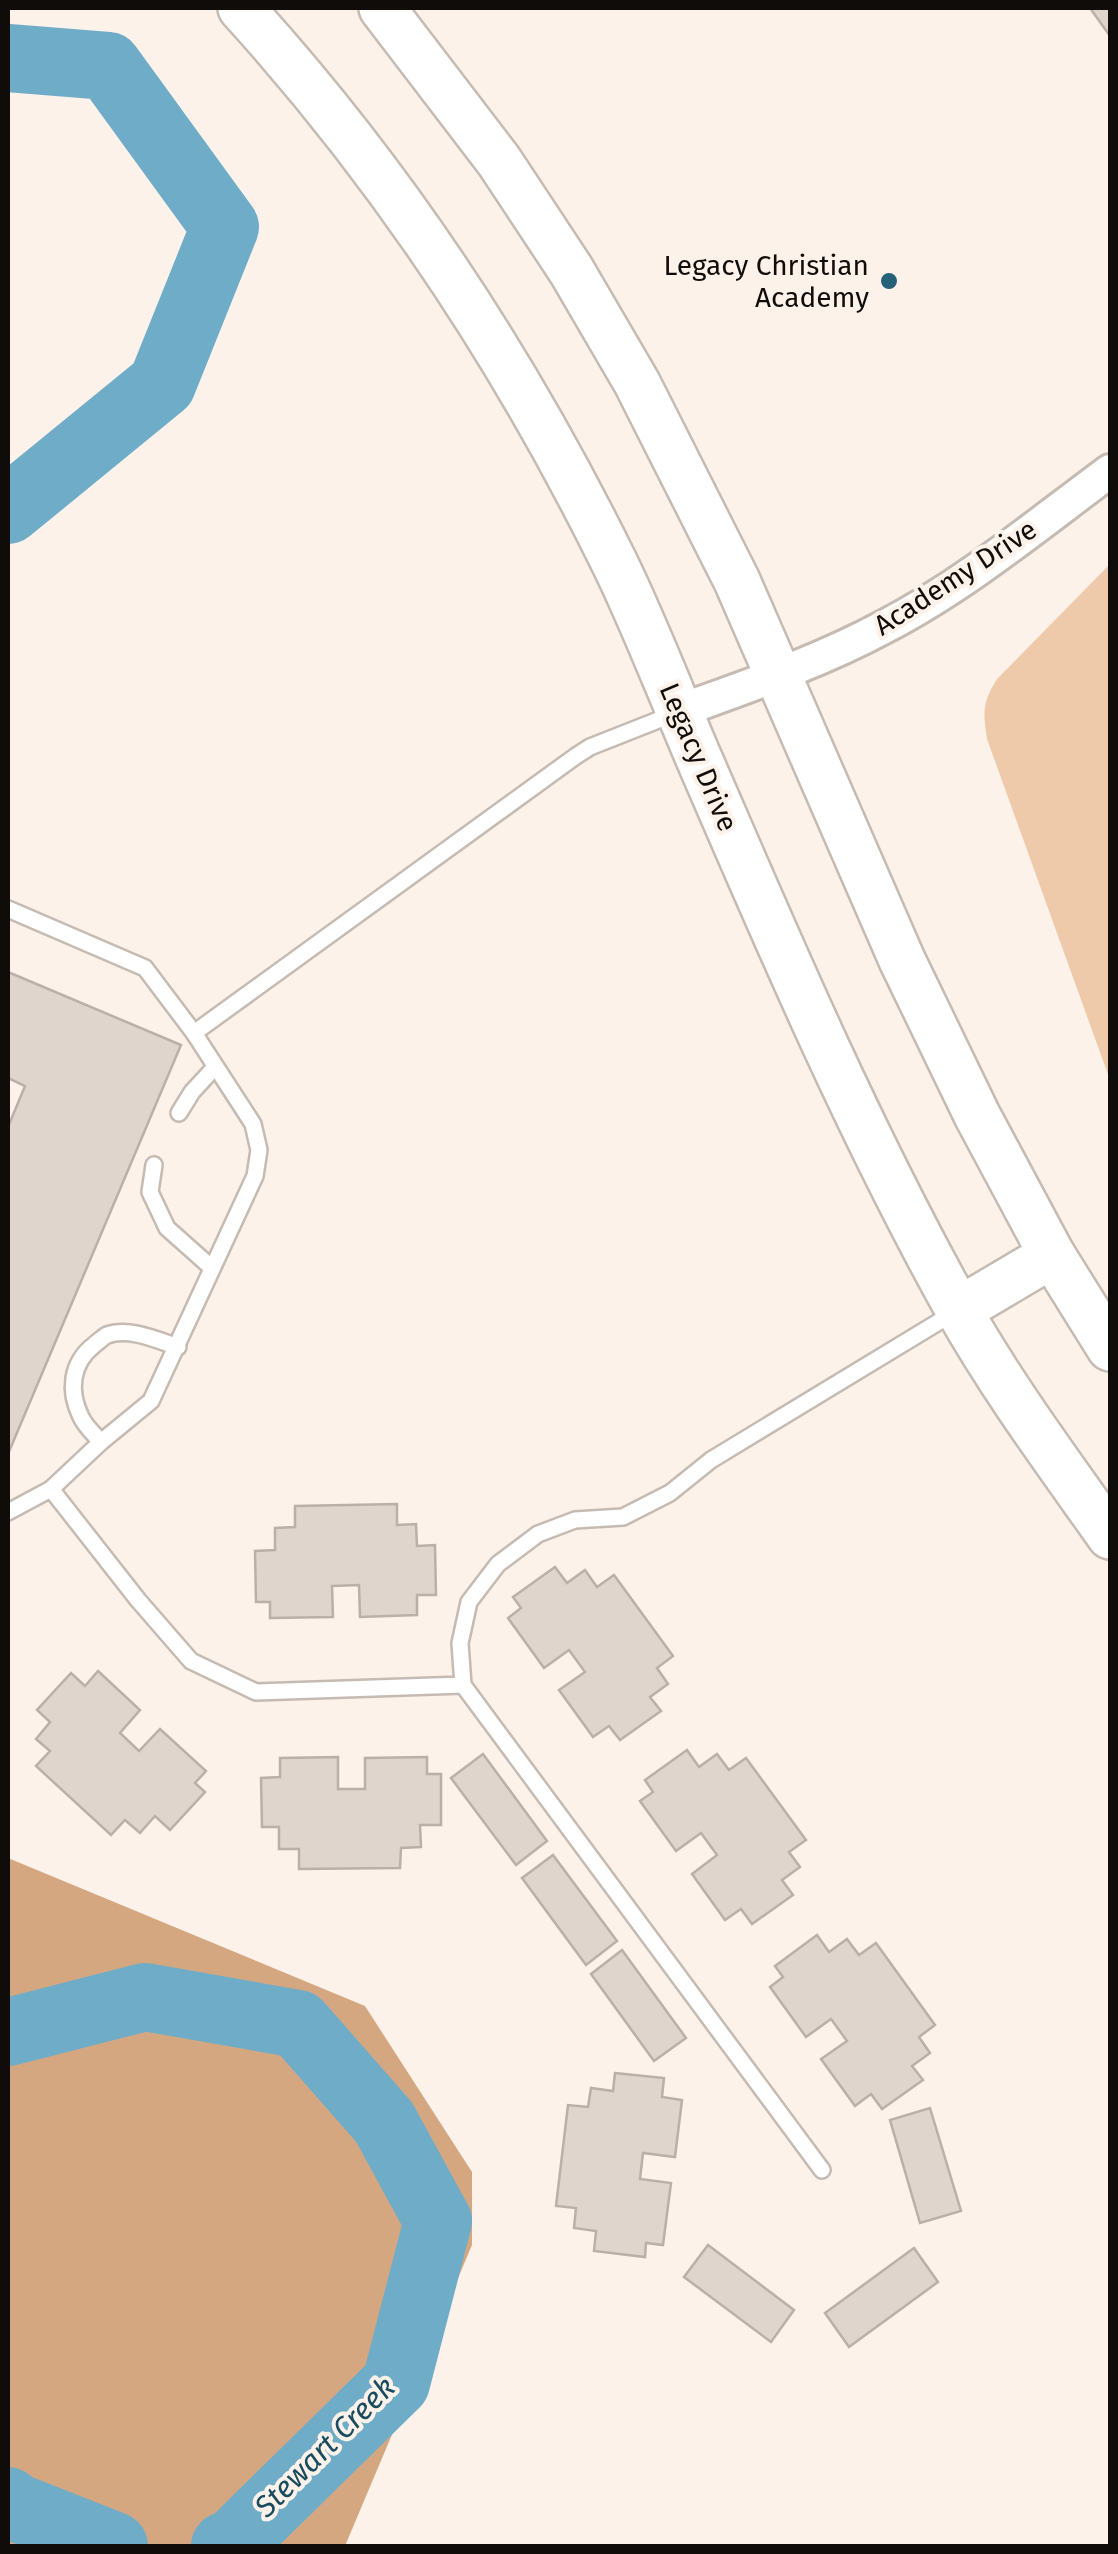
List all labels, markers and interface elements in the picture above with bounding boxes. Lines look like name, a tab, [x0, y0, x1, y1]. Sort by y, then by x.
place label: Legacy Christian Academy	[663, 249, 869, 314]
marker: Legacy Christian Academy	[878, 270, 900, 292]
street label: Academy Drive	[868, 513, 1043, 642]
street label: Legacy Drive	[652, 678, 745, 836]
water label: Stewart Creek	[247, 2369, 403, 2525]

